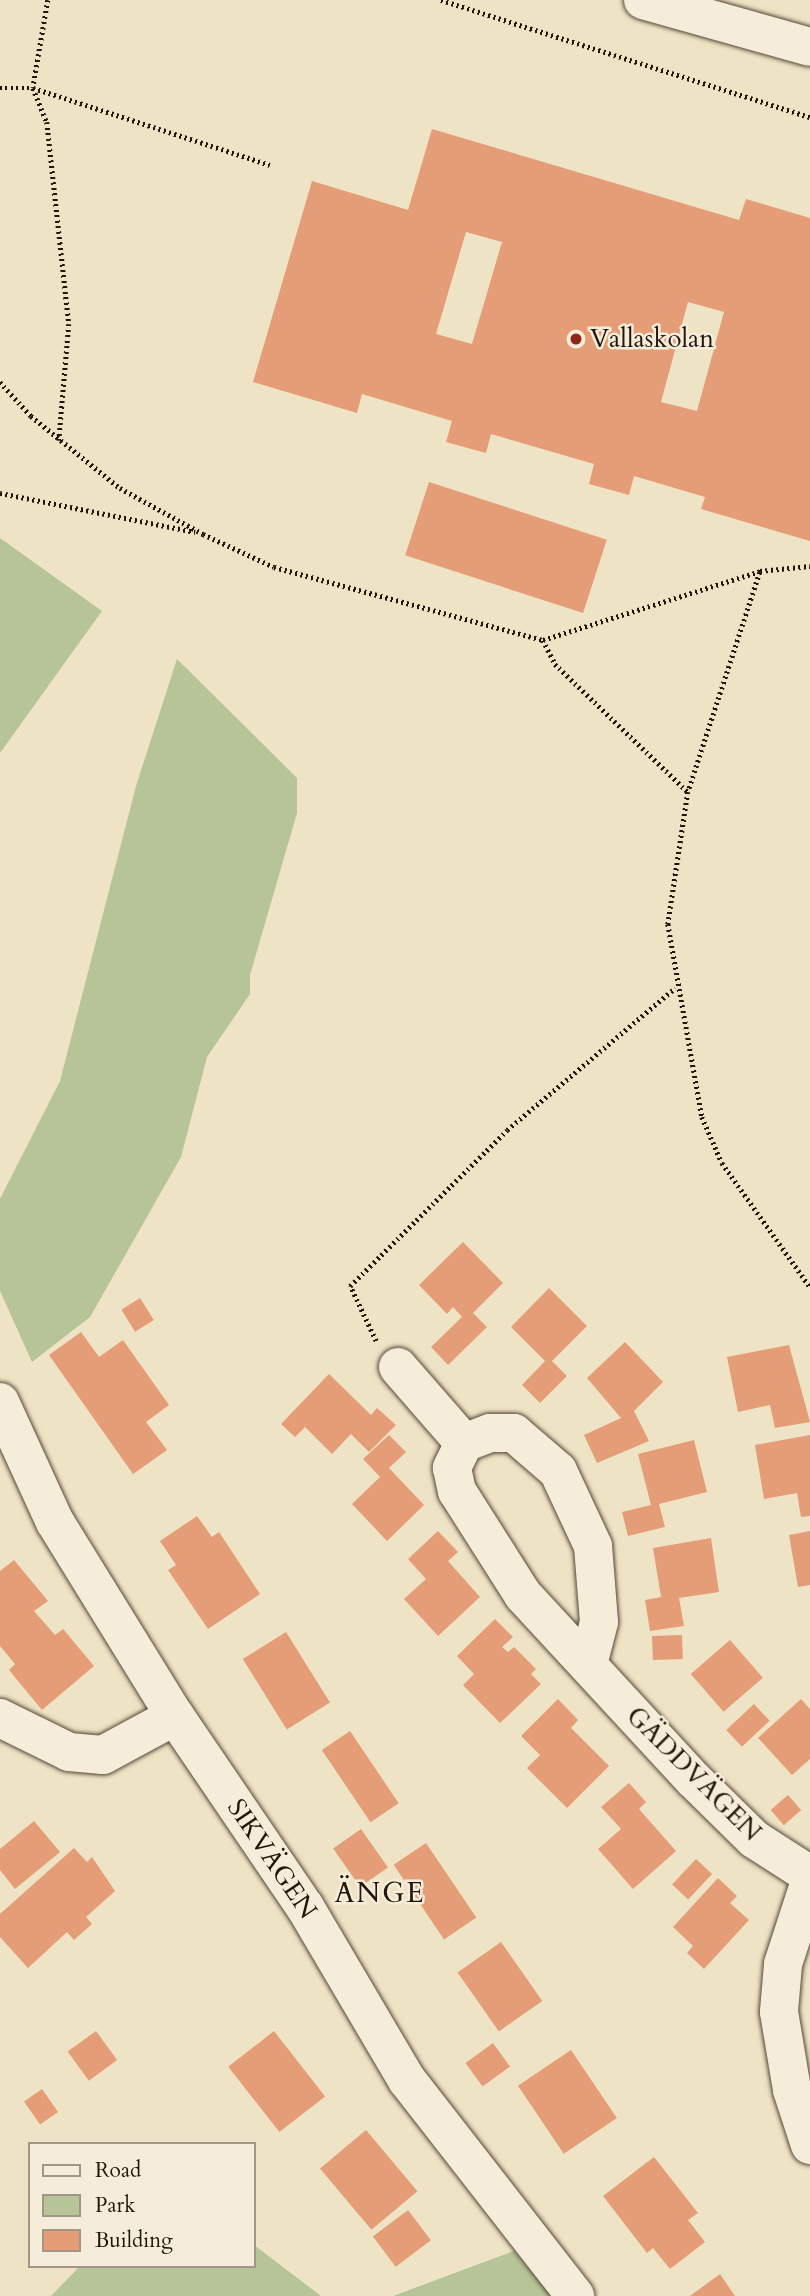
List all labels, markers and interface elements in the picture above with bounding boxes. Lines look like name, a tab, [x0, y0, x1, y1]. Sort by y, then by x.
place label: Vallaskolan	[590, 323, 714, 355]
marker: Vallaskolan	[568, 331, 584, 347]
street label: GÄDDVÄGEN	[620, 1700, 768, 1848]
street label: SIKVÄGEN	[221, 1793, 323, 1925]
district label: ÄNGE	[335, 1876, 425, 1910]
legend	[28, 2142, 256, 2268]
text: Road	[95, 2156, 141, 2185]
text: Park	[95, 2191, 135, 2220]
text: Building	[95, 2226, 173, 2255]

